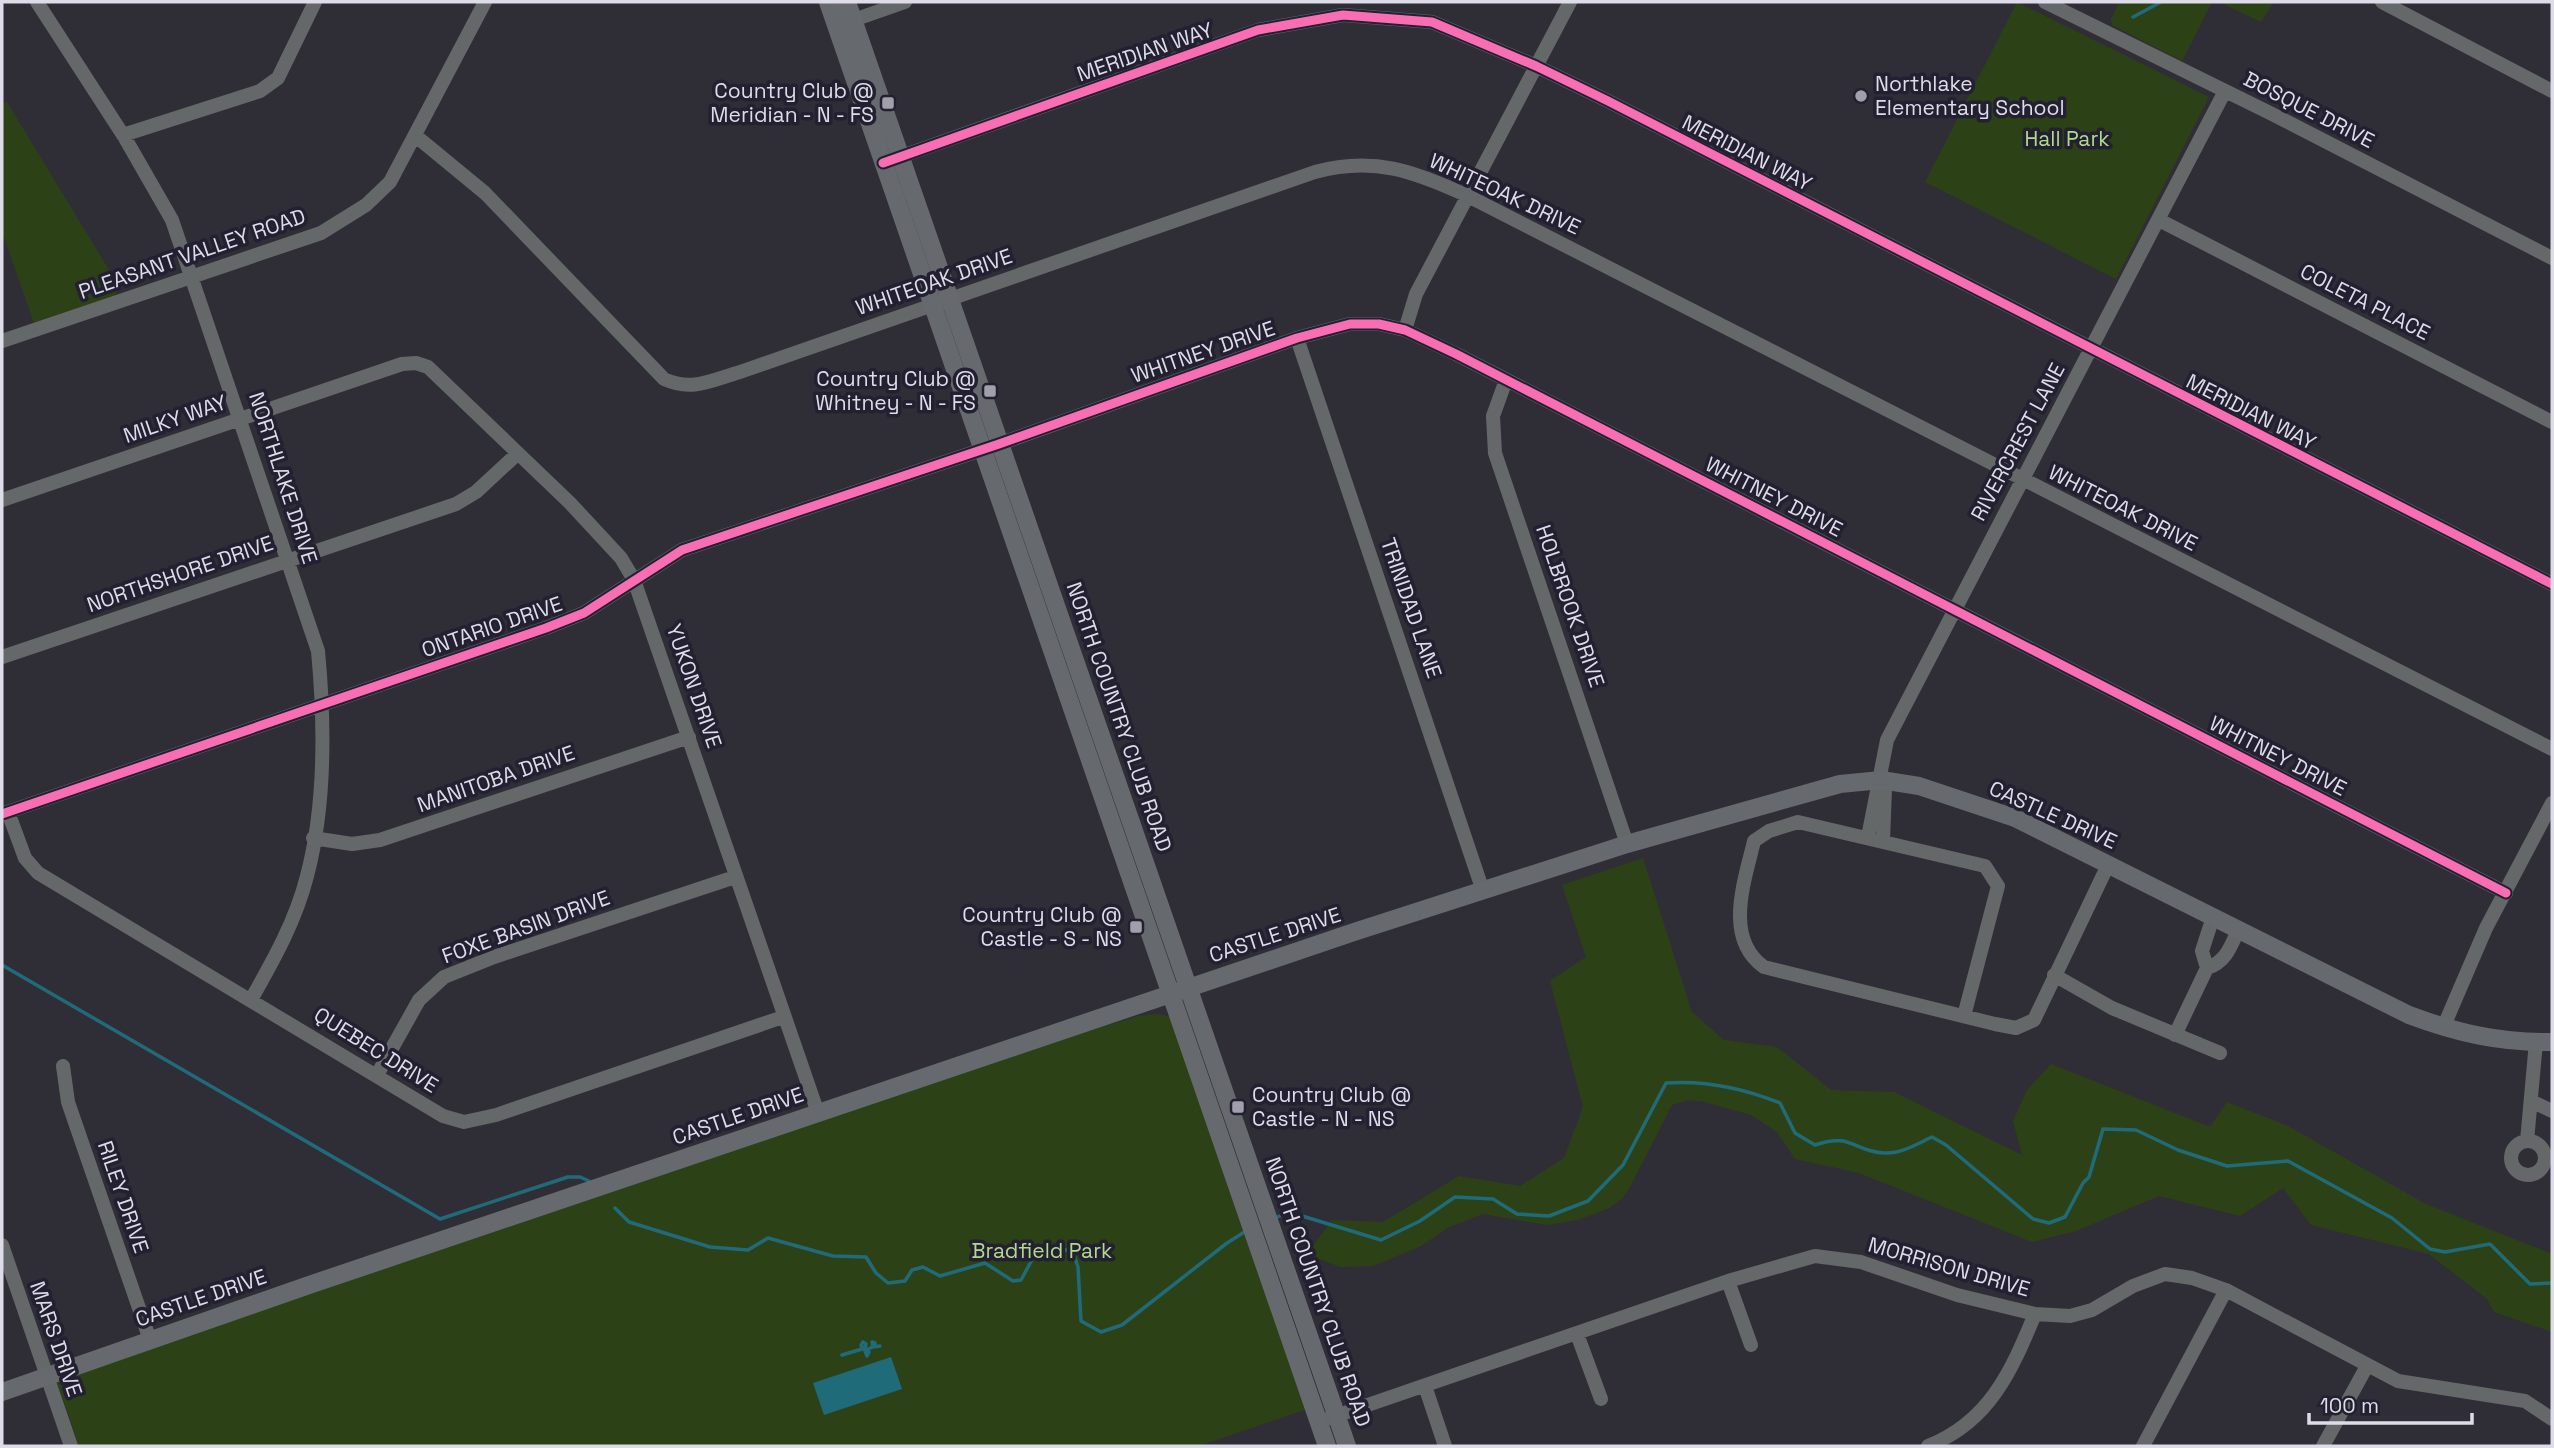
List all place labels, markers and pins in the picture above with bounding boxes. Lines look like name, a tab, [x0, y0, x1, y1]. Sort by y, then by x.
place label: Northlake Elementary School	[1875, 70, 2065, 121]
place label: Country Club @ Meridian - N - FS	[710, 77, 874, 128]
marker: Northlake Elementary School	[1853, 88, 1869, 104]
marker: Country Club @ Meridian - N - FS	[880, 95, 896, 111]
place label: Country Club @ Whitney - N - FS	[815, 365, 976, 416]
marker: Country Club @ Whitney - N - FS	[982, 383, 998, 399]
place label: Country Club @ Castle - S - NS	[962, 901, 1122, 952]
marker: Country Club @ Castle - S - NS	[1128, 919, 1144, 935]
place label: Country Club @ Castle - N - NS	[1252, 1081, 1412, 1132]
marker: Country Club @ Castle - N - NS	[1230, 1099, 1246, 1115]

